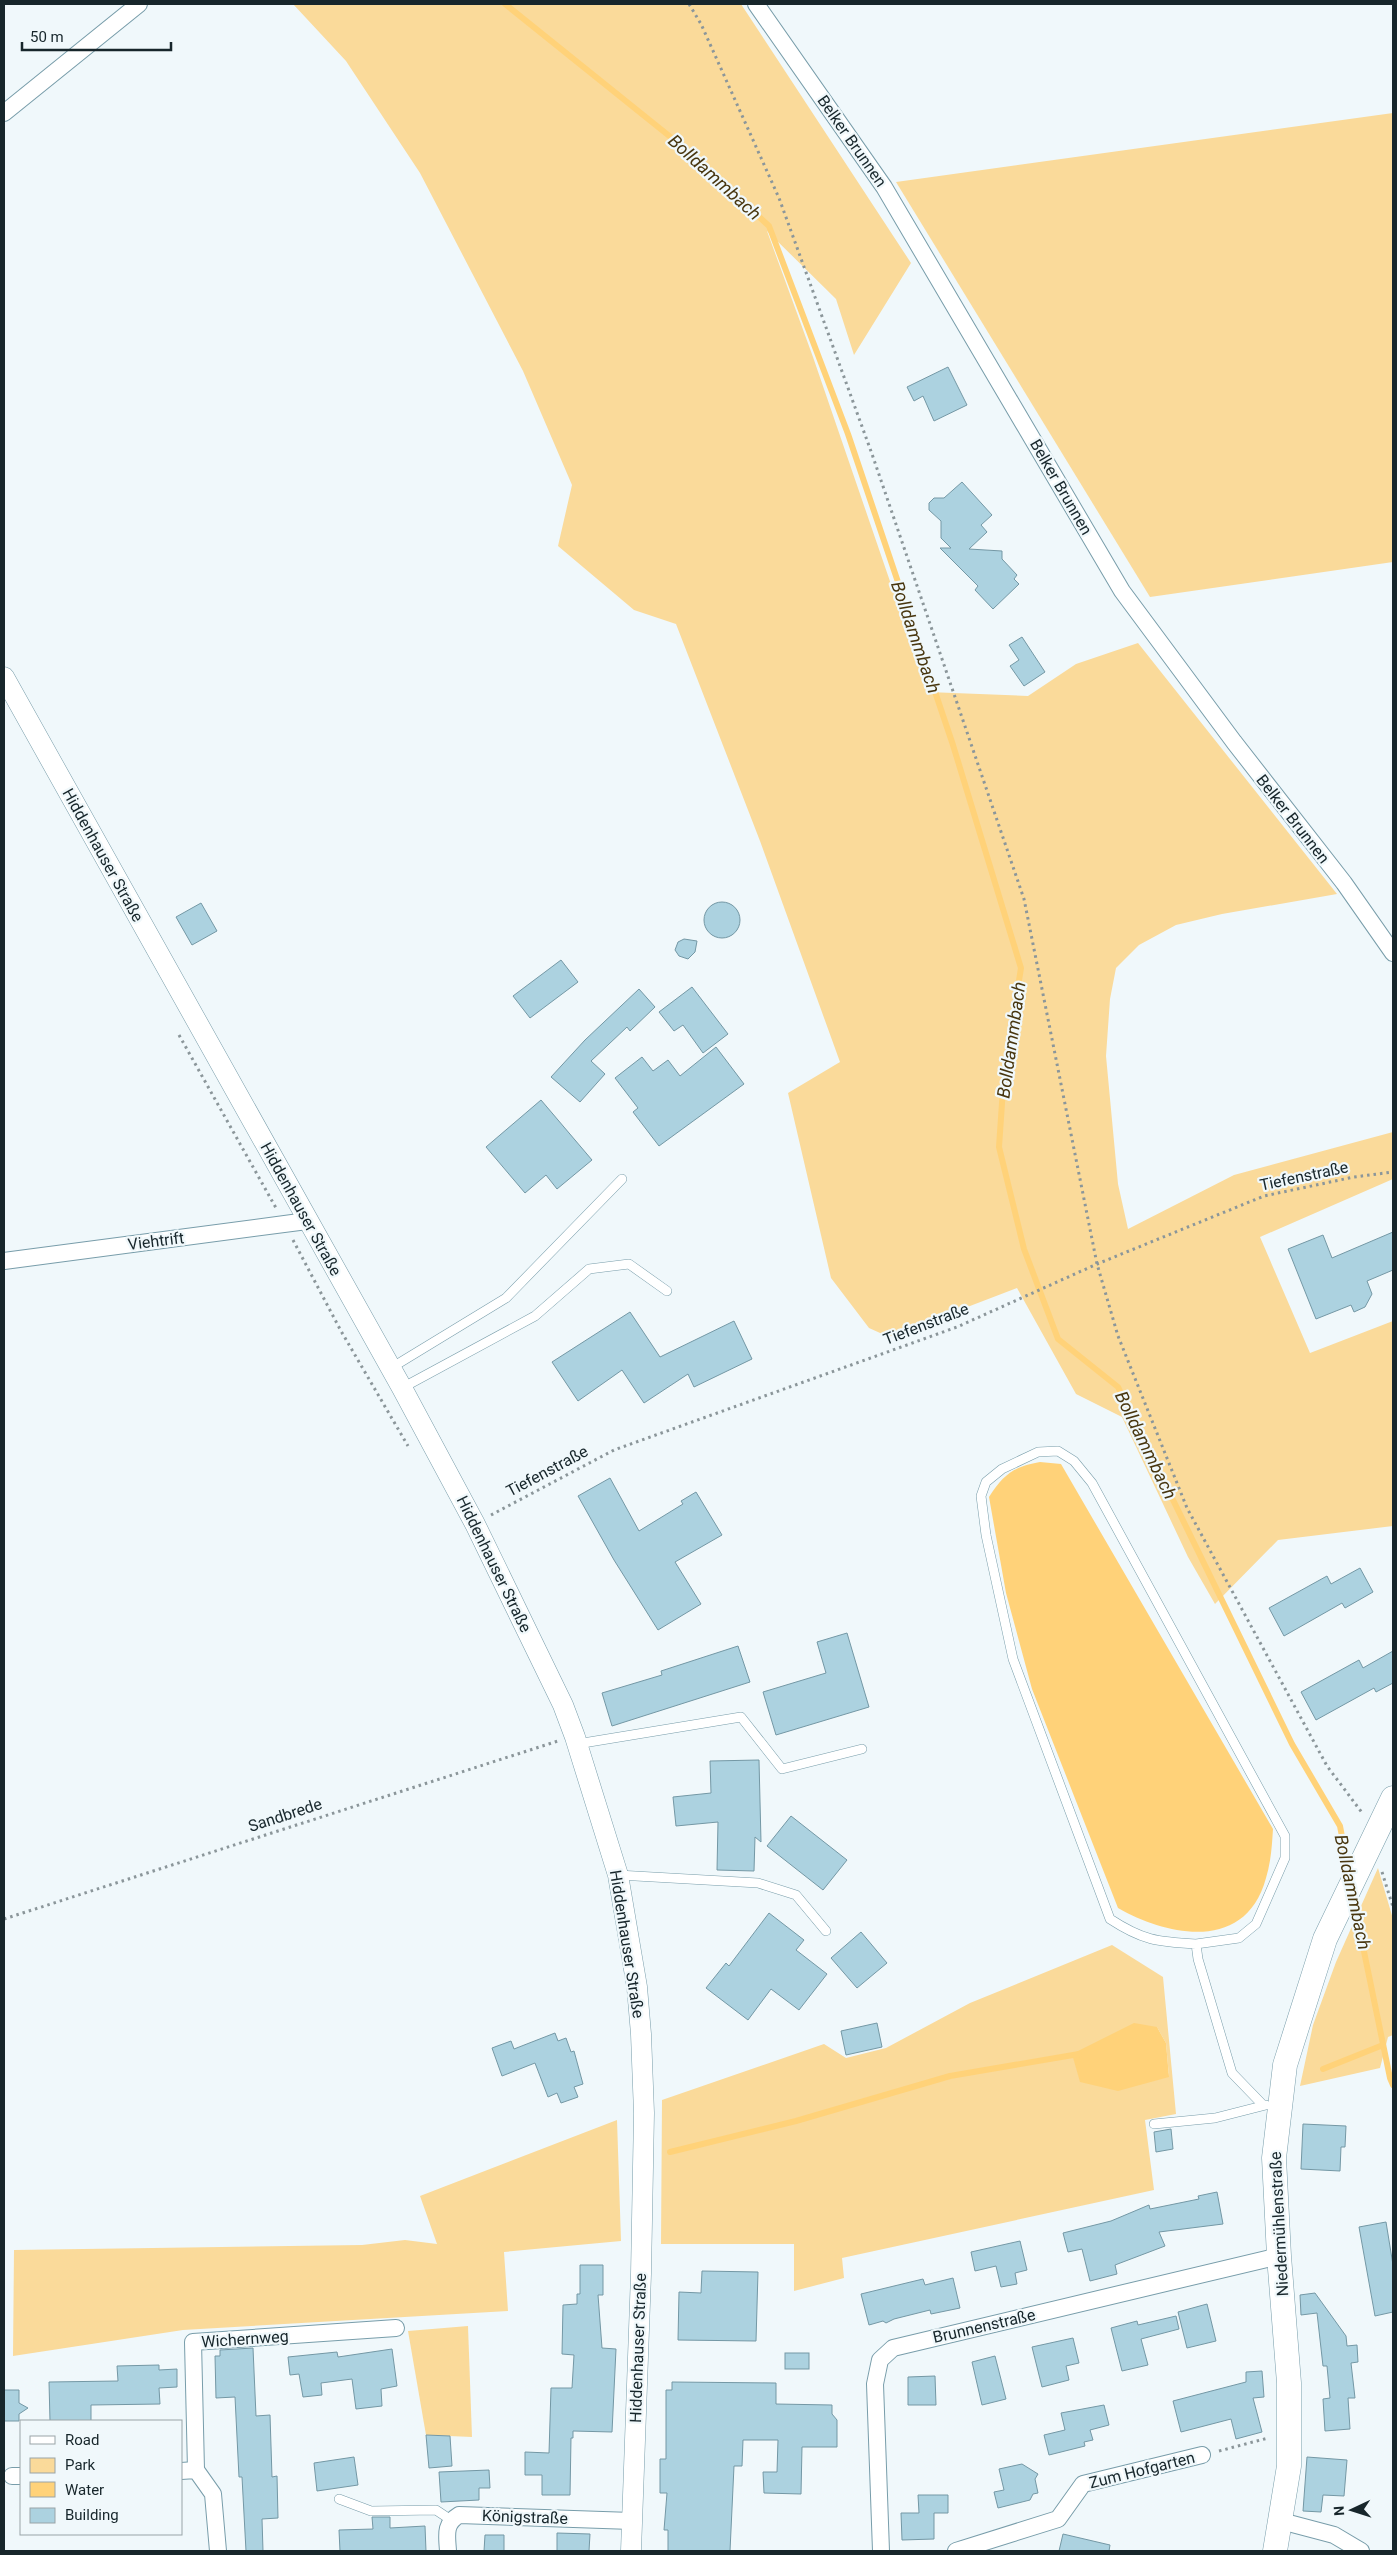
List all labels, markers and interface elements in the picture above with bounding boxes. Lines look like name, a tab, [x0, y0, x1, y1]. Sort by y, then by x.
scale bar	[22, 20, 171, 52]
text: 50 m	[30, 28, 64, 46]
street label: Belker Brunnen	[813, 92, 891, 190]
water label: Bolldammbach	[664, 130, 766, 224]
street label: Belker Brunnen	[1026, 436, 1096, 538]
water label: Bolldammbach	[887, 578, 945, 696]
street label: Belker Brunnen	[1252, 771, 1334, 867]
street label: Hiddenhauser Straße	[58, 785, 148, 925]
water label: Bolldammbach	[992, 980, 1030, 1100]
street label: Hiddenhauser Straße	[256, 1139, 346, 1279]
street label: Tiefenstraße	[1258, 1157, 1350, 1195]
street label: Viehtrift	[127, 1228, 185, 1254]
street label: Tiefenstraße	[881, 1299, 971, 1349]
water label: Bolldammbach	[1111, 1388, 1181, 1502]
street label: Tiefenstraße	[503, 1442, 591, 1500]
street label: Hiddenhauser Straße	[453, 1493, 535, 1635]
street label: Sandbrede	[246, 1794, 324, 1836]
water label: Bolldammbach	[1331, 1832, 1375, 1952]
street label: Hiddenhauser Straße	[606, 1869, 648, 2019]
street label: Niedermühlenstraße	[1266, 2151, 1292, 2297]
street label: Hiddenhauser Straße	[626, 2273, 650, 2423]
street label: Brunnenstraße	[931, 2305, 1037, 2347]
street label: Wichernweg	[201, 2326, 289, 2352]
legend	[20, 2420, 182, 2535]
text: Road	[65, 2431, 99, 2449]
street label: Zum Hofgarten	[1087, 2448, 1197, 2492]
text: Park	[65, 2456, 96, 2474]
text: Water	[65, 2481, 104, 2499]
north arrow	[1327, 2485, 1377, 2535]
text: N	[1331, 2505, 1347, 2516]
text: Building	[65, 2506, 119, 2524]
street label: Königstraße	[482, 2506, 568, 2528]

